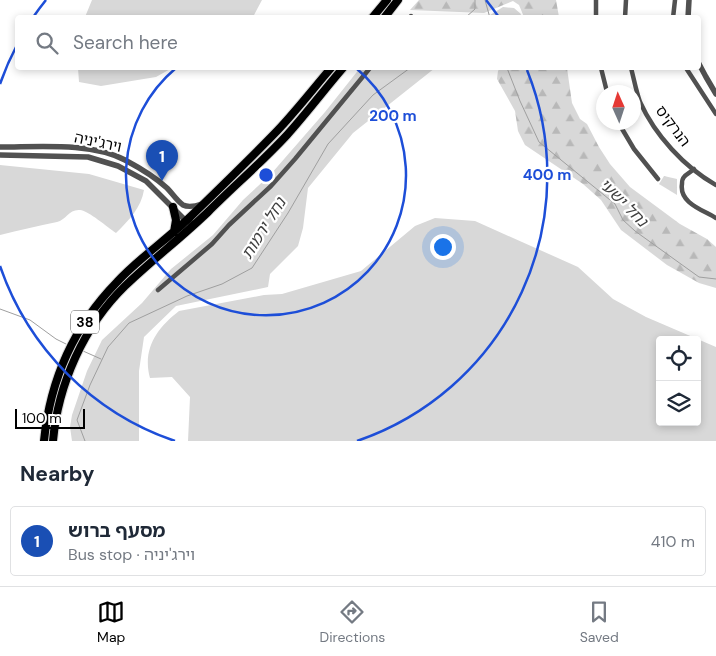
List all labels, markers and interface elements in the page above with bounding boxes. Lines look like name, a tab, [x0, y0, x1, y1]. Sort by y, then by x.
search box	[15, 15, 701, 70]
icon: search	[33, 29, 61, 57]
text: Search here	[73, 30, 178, 55]
north arrow	[596, 85, 641, 130]
street label: הנרקיס	[651, 101, 695, 151]
text: 200 m	[369, 106, 417, 126]
street label: וירג'יניה	[72, 127, 124, 157]
pin: 1	[146, 140, 178, 181]
text: 400 m	[523, 165, 571, 185]
centre of rings	[257, 166, 275, 184]
water label: נחל ישעי	[595, 174, 653, 232]
water label: נחל ירמות	[236, 193, 291, 263]
your location	[430, 234, 456, 260]
road number: 38	[71, 311, 99, 334]
map controls	[656, 336, 701, 426]
button: locate	[656, 336, 701, 381]
button: layers	[656, 381, 701, 426]
scale bar	[15, 406, 85, 429]
text: 100 m	[22, 409, 62, 427]
text: Nearby	[20, 460, 94, 488]
text: מסעף ברוש	[68, 518, 165, 543]
text: 1	[34, 531, 40, 552]
text: 410 m	[651, 531, 695, 552]
text: Bus stop · וירג'יניה	[68, 544, 195, 565]
tab: Map	[97, 598, 125, 646]
tab: Directions	[320, 598, 385, 646]
tab: Saved	[580, 598, 619, 646]

